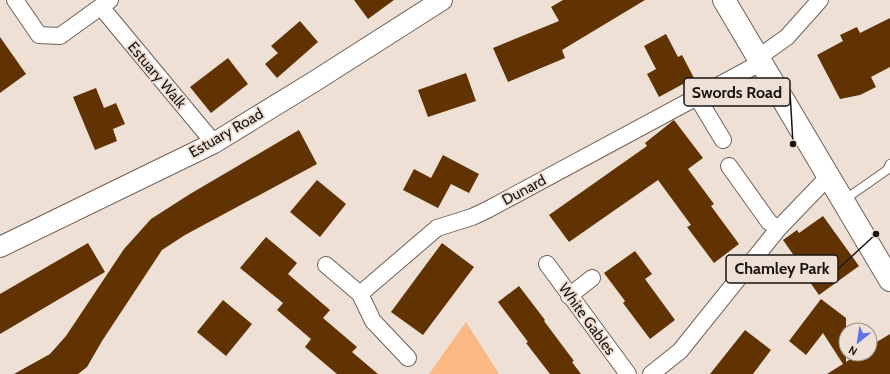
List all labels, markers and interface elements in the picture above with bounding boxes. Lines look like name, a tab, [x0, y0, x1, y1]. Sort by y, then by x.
street label: Estuary Walk	[124, 38, 190, 112]
callout: Swords Road	[684, 78, 790, 106]
text: Swords Road	[692, 83, 782, 102]
street label: Estuary Road	[186, 105, 266, 161]
street label: Dunard	[499, 171, 549, 209]
callout: Chamley Park	[726, 255, 838, 283]
text: Chamley Park	[734, 259, 830, 278]
street label: White Gables	[555, 280, 619, 358]
north arrow	[838, 322, 878, 362]
text: N	[846, 343, 860, 359]

